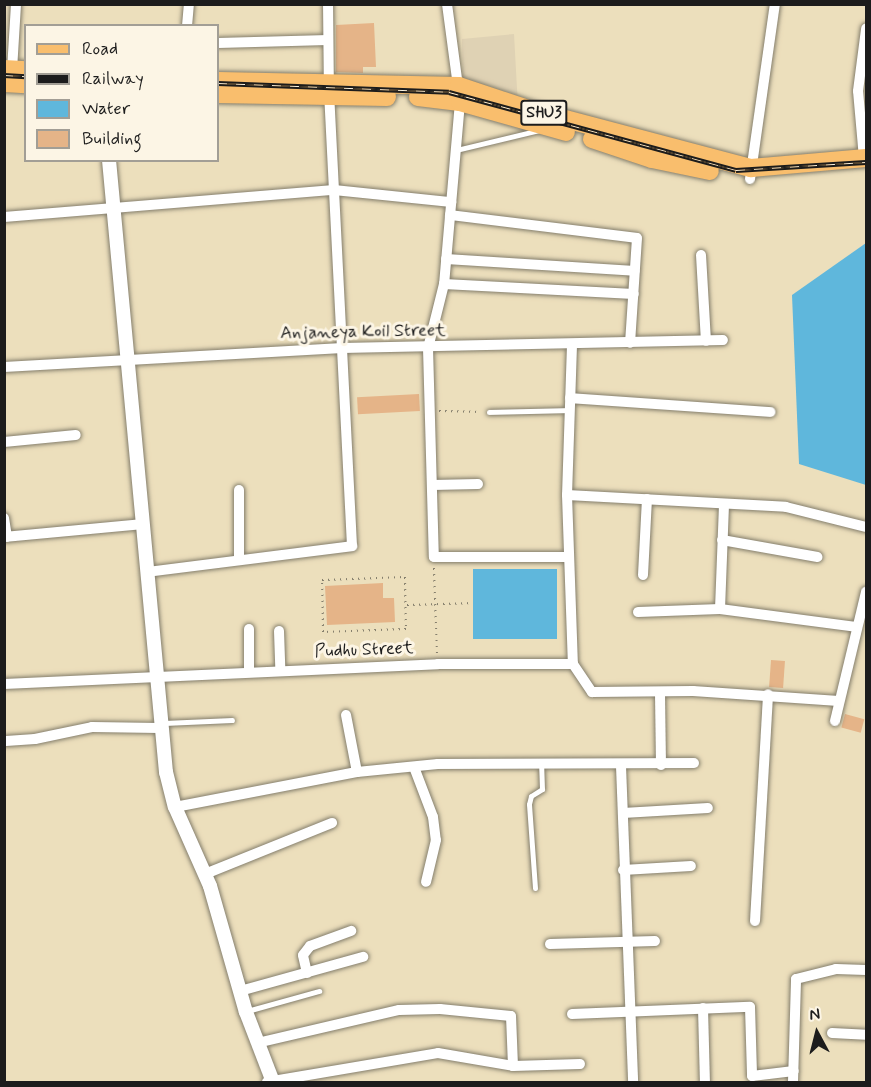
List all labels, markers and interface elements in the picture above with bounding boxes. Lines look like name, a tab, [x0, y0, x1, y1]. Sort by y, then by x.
legend	[24, 24, 219, 162]
text: Road	[82, 37, 118, 61]
text: Railway	[82, 67, 144, 91]
text: Water	[82, 97, 130, 121]
road number: SHU3	[520, 100, 568, 126]
text: Building	[82, 127, 142, 151]
street label: Anjaneya Koil Street	[279, 320, 447, 344]
street label: Pudhu Street	[314, 637, 414, 663]
north arrow	[787, 1003, 847, 1063]
text: N	[808, 1004, 821, 1026]

